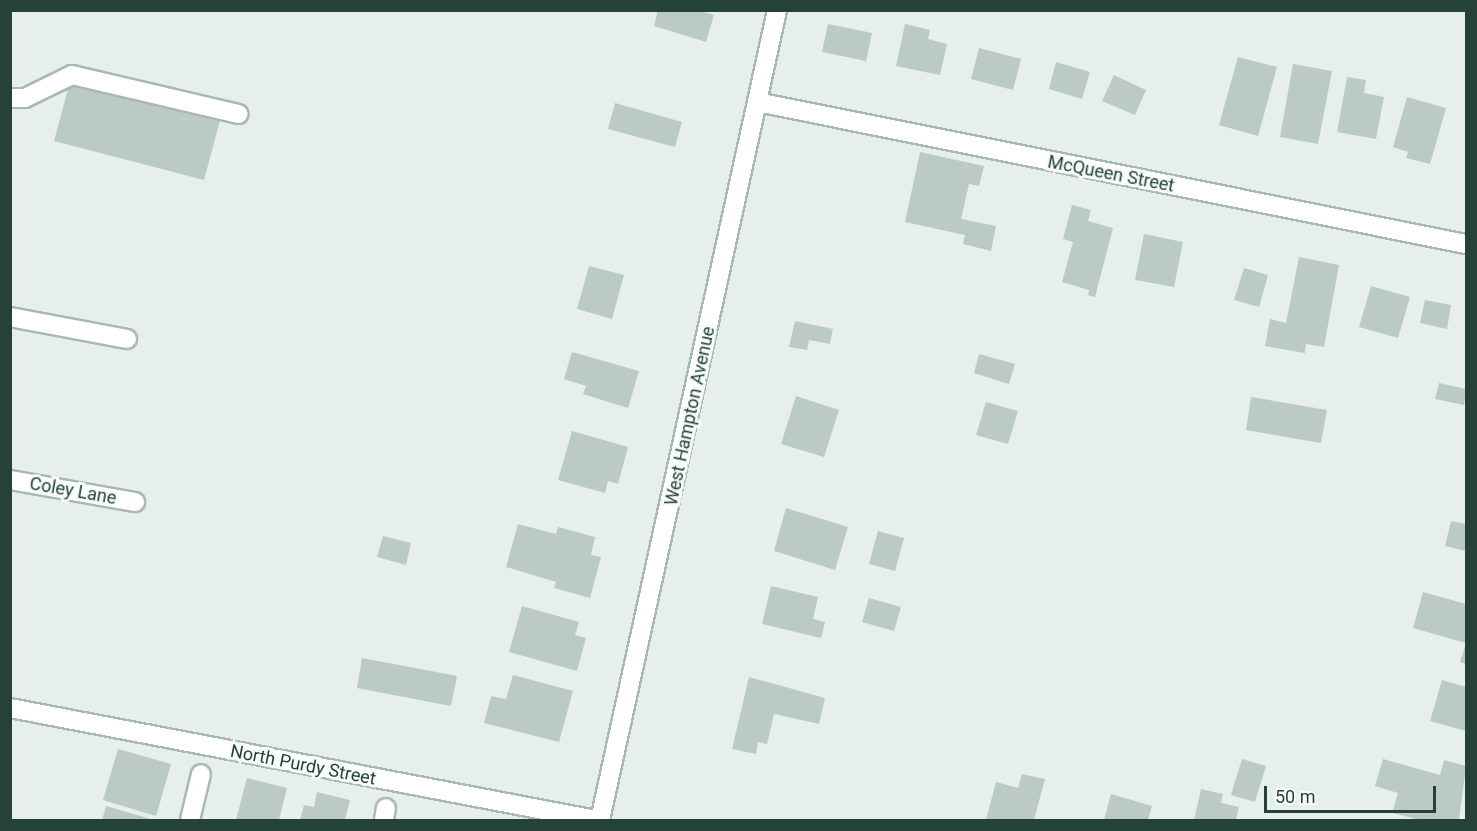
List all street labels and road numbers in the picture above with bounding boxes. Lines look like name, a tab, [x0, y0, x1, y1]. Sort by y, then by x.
street label: McQueen Street	[1046, 151, 1176, 197]
street label: West Hampton Avenue	[660, 324, 720, 508]
street label: Coley Lane	[28, 473, 118, 509]
street label: North Purdy Street	[228, 740, 378, 790]

